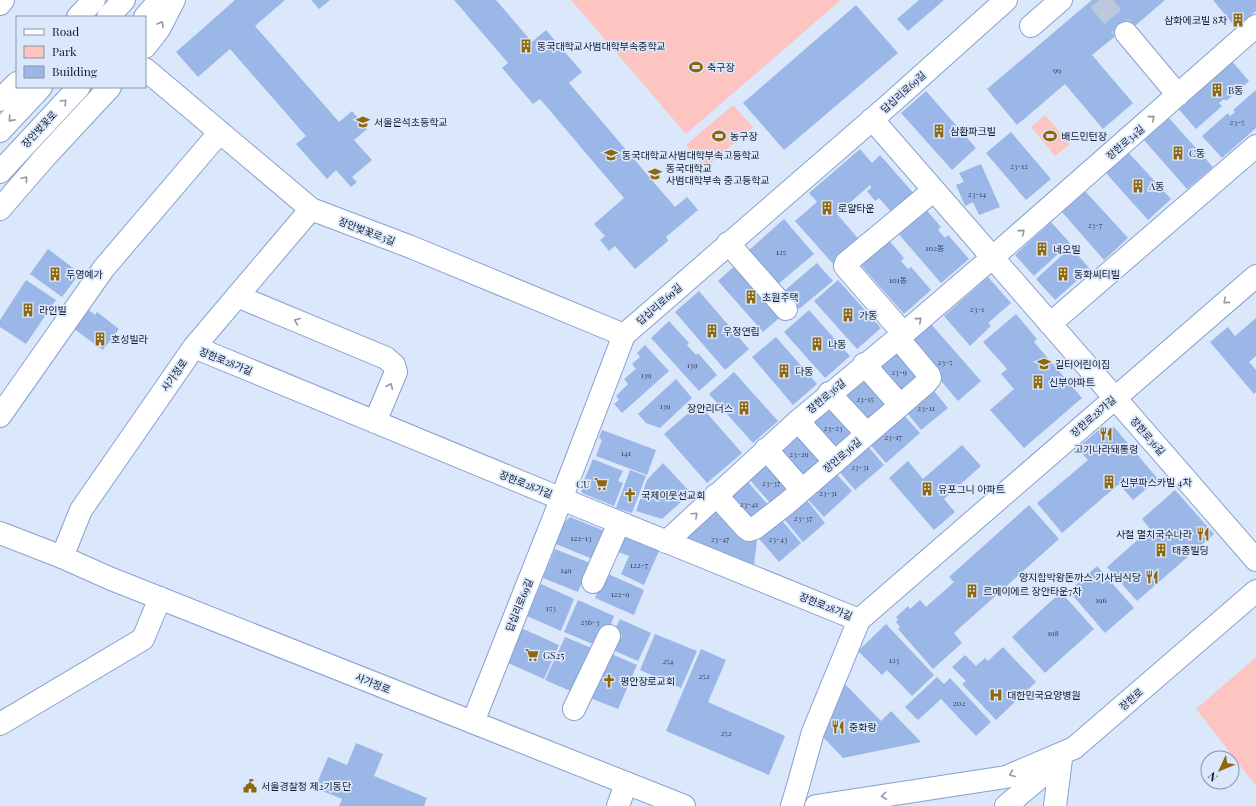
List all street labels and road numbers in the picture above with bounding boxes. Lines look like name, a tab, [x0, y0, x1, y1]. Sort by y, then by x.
street label: 답십리로69길	[877, 68, 929, 116]
street label: 장안벚꽃로	[18, 107, 60, 151]
street label: 장한로34길	[1103, 122, 1147, 162]
street label: 장안벚꽃로3길	[337, 214, 397, 248]
street label: 답십리로69길	[633, 280, 685, 328]
street label: 장한로28가길	[197, 344, 255, 378]
street label: 사가정로	[158, 356, 190, 394]
street label: 장한로36길	[804, 376, 848, 416]
street label: 장한로28가길	[1067, 392, 1119, 440]
street label: 장한로36길	[1127, 414, 1169, 458]
street label: 장안로36길	[820, 434, 864, 476]
street label: 장한로28가길	[497, 467, 555, 501]
street label: 답십리로69길	[502, 576, 536, 634]
street label: 장한로28가길	[797, 589, 855, 623]
street label: 사가정로	[353, 670, 393, 696]
street label: 장한로	[1116, 685, 1146, 713]

